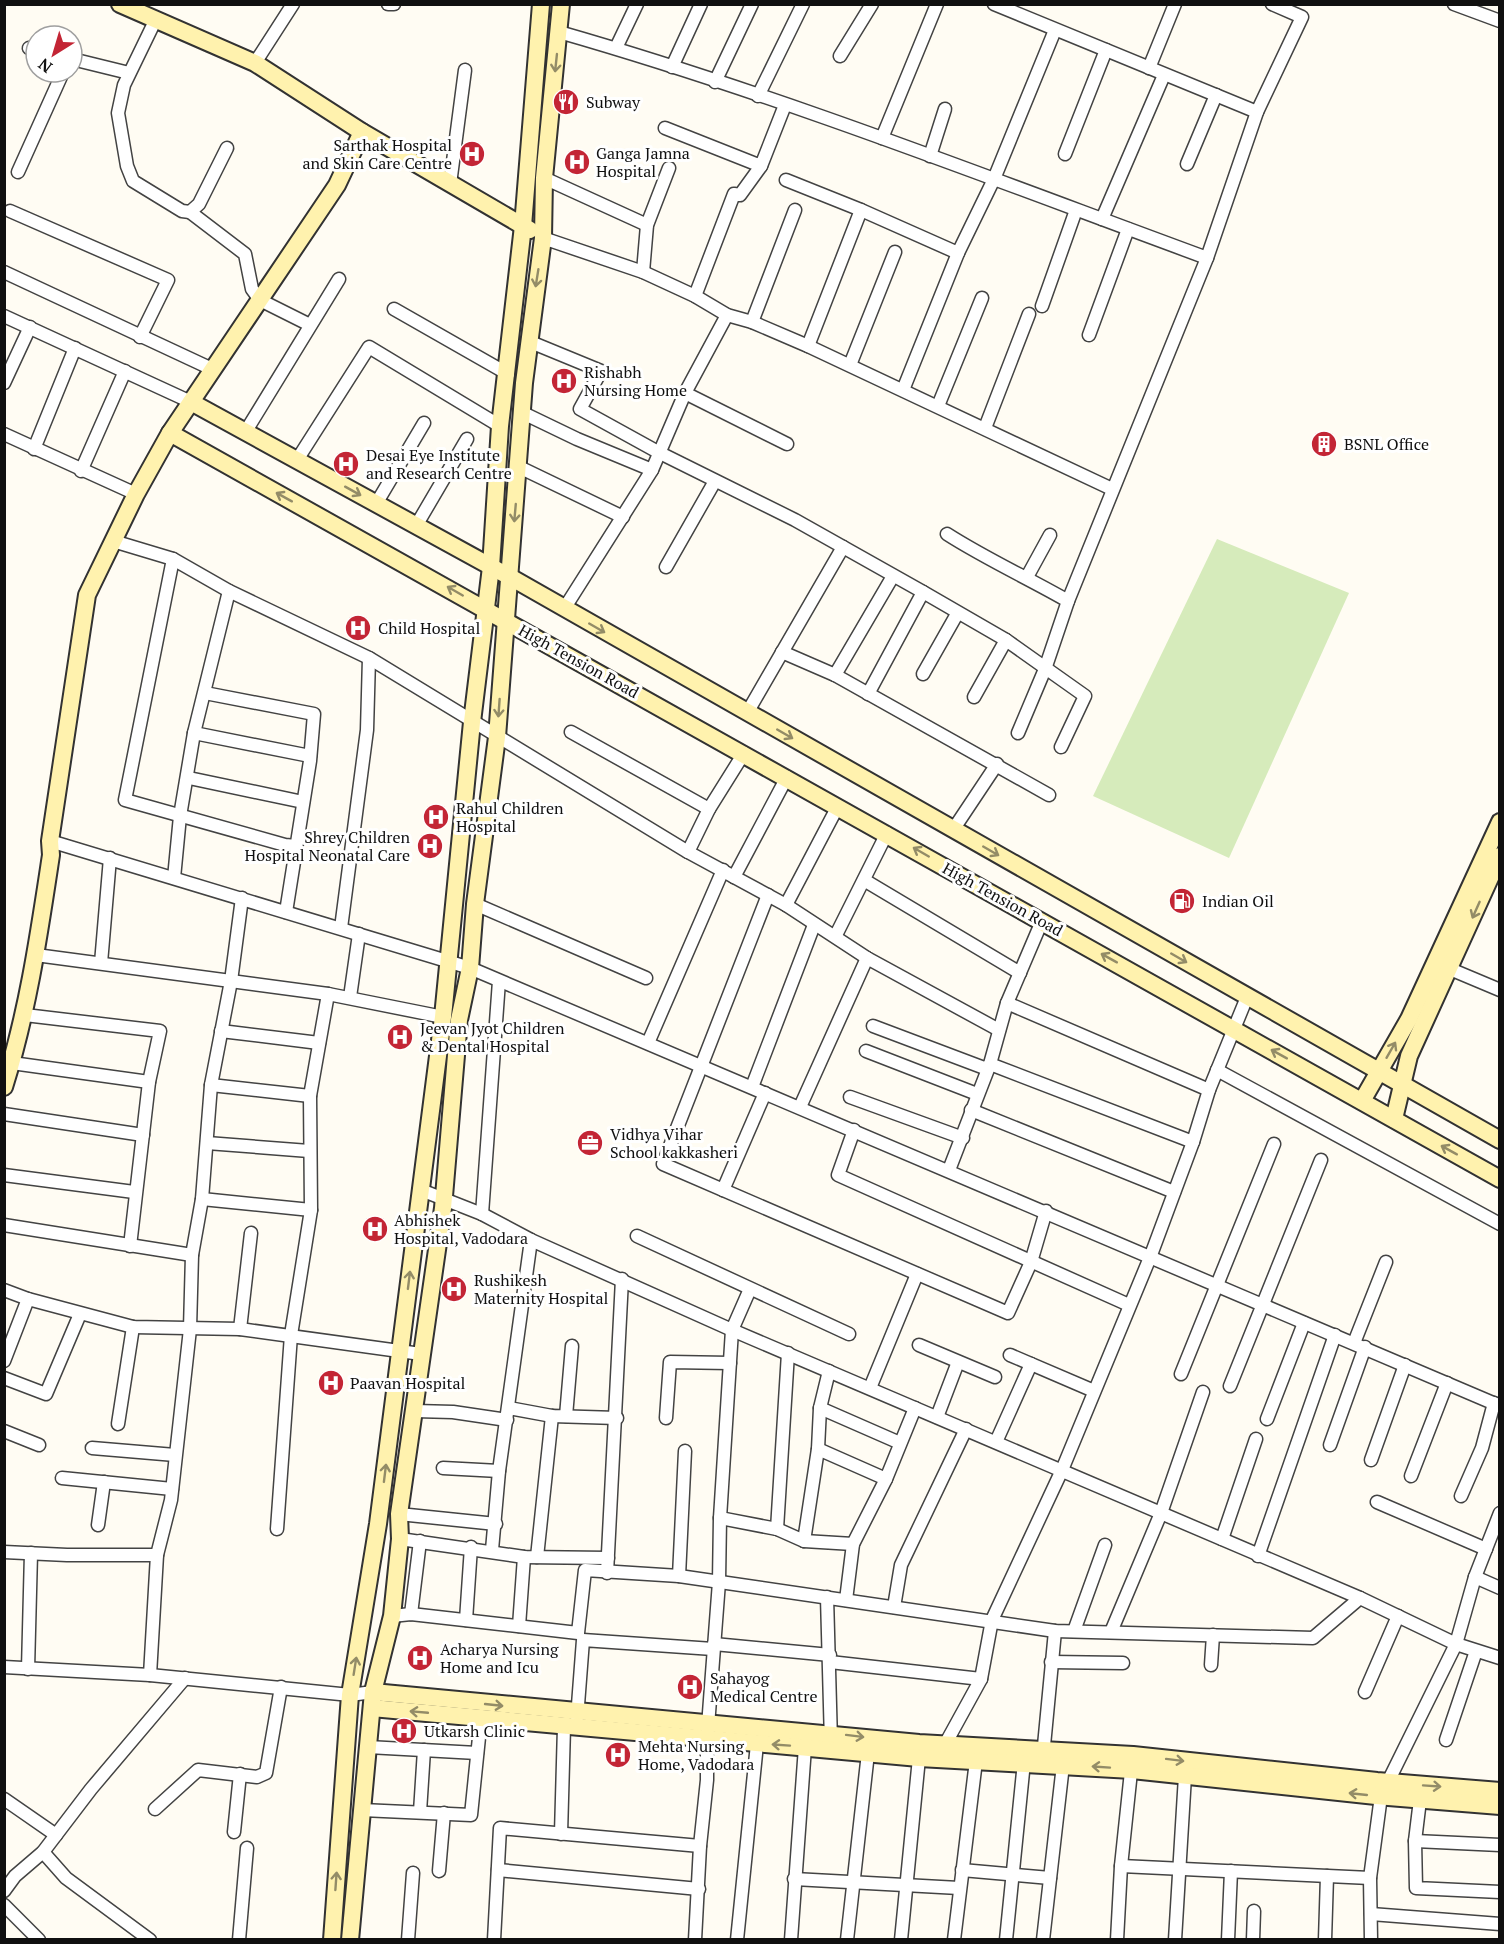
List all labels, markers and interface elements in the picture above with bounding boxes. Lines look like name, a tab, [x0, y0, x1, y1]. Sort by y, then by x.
north arrow	[24, 24, 84, 84]
one-way arrow	[550, 52, 561, 72]
text: N	[34, 54, 56, 78]
restaurant icon: Subway	[551, 87, 581, 117]
place label: Subway	[586, 91, 641, 113]
place label: Sarthak Hospital and Skin Care Centre	[303, 134, 452, 174]
hospital icon: Sarthak Hospital and Skin Care Centre	[457, 139, 487, 169]
place label: Ganga Jamna Hospital	[596, 142, 690, 182]
hospital icon: Ganga Jamna Hospital	[562, 147, 592, 177]
one-way arrow	[532, 267, 543, 287]
place label: Rishabh Nursing Home	[584, 361, 687, 401]
hospital icon: Rishabh Nursing Home	[549, 366, 579, 396]
building icon: BSNL Office	[1309, 429, 1339, 459]
place label: BSNL Office	[1344, 433, 1429, 455]
place label: Desai Eye Institute and Research Centre	[366, 444, 512, 484]
hospital icon: Desai Eye Institute and Research Centre	[331, 449, 361, 479]
one-way arrow	[344, 485, 361, 497]
one-way arrow	[276, 491, 294, 502]
one-way arrow	[509, 503, 520, 523]
one-way arrow	[447, 585, 464, 597]
hospital icon: Child Hospital	[343, 613, 373, 643]
place label: Child Hospital	[378, 617, 480, 639]
street label: High Tension Road	[515, 619, 643, 703]
one-way arrow	[588, 622, 605, 634]
one-way arrow	[493, 697, 504, 717]
one-way arrow	[776, 729, 793, 741]
place label: Rahul Children Hospital	[456, 797, 564, 837]
hospital icon: Rahul Children Hospital	[421, 802, 451, 832]
place label: Shrey Children Hospital Neonatal Care	[244, 826, 410, 866]
hospital icon: Shrey Children Hospital Neonatal Care	[415, 831, 445, 861]
one-way arrow	[982, 845, 999, 857]
one-way arrow	[912, 846, 929, 858]
street label: High Tension Road	[939, 857, 1067, 941]
fuel station icon: Indian Oil	[1167, 886, 1197, 916]
place label: Indian Oil	[1202, 890, 1274, 912]
one-way arrow	[1470, 900, 1482, 918]
one-way arrow	[1101, 952, 1118, 964]
one-way arrow	[1169, 953, 1187, 964]
place label: Jeevan Jyot Children & Dental Hospital	[420, 1017, 565, 1057]
hospital icon: Jeevan Jyot Children & Dental Hospital	[385, 1022, 415, 1052]
one-way arrow	[1385, 1042, 1397, 1059]
one-way arrow	[1271, 1048, 1288, 1060]
place label: Vidhya Vihar School kakkasheri	[610, 1123, 738, 1163]
office icon: Vidhya Vihar School kakkasheri	[575, 1128, 605, 1158]
one-way arrow	[1440, 1144, 1458, 1155]
place label: Abhishek Hospital, Vadodara	[394, 1209, 528, 1249]
hospital icon: Abhishek Hospital, Vadodara	[360, 1214, 390, 1244]
place label: Rushikesh Maternity Hospital	[474, 1269, 609, 1309]
one-way arrow	[404, 1271, 415, 1290]
hospital icon: Rushikesh Maternity Hospital	[439, 1274, 469, 1304]
hospital icon: Paavan Hospital	[316, 1368, 346, 1398]
place label: Paavan Hospital	[350, 1372, 466, 1394]
one-way arrow	[379, 1464, 390, 1484]
place label: Acharya Nursing Home and Icu	[440, 1638, 559, 1678]
hospital icon: Acharya Nursing Home and Icu	[405, 1643, 435, 1673]
one-way arrow	[349, 1657, 360, 1676]
place label: Sahayog Medical Centre	[710, 1667, 817, 1707]
hospital icon: Sahayog Medical Centre	[675, 1672, 705, 1702]
one-way arrow	[483, 1699, 503, 1710]
one-way arrow	[410, 1706, 430, 1717]
hospital icon: Utkarsh Clinic	[389, 1716, 419, 1746]
place label: Utkarsh Clinic	[424, 1720, 525, 1742]
one-way arrow	[845, 1731, 865, 1742]
place label: Mehta Nursing Home, Vadodara	[638, 1735, 754, 1775]
hospital icon: Mehta Nursing Home, Vadodara	[603, 1740, 633, 1770]
one-way arrow	[771, 1740, 791, 1751]
one-way arrow	[1165, 1755, 1185, 1766]
one-way arrow	[1091, 1762, 1111, 1773]
one-way arrow	[1421, 1781, 1441, 1792]
one-way arrow	[1348, 1788, 1368, 1799]
one-way arrow	[331, 1872, 342, 1892]

